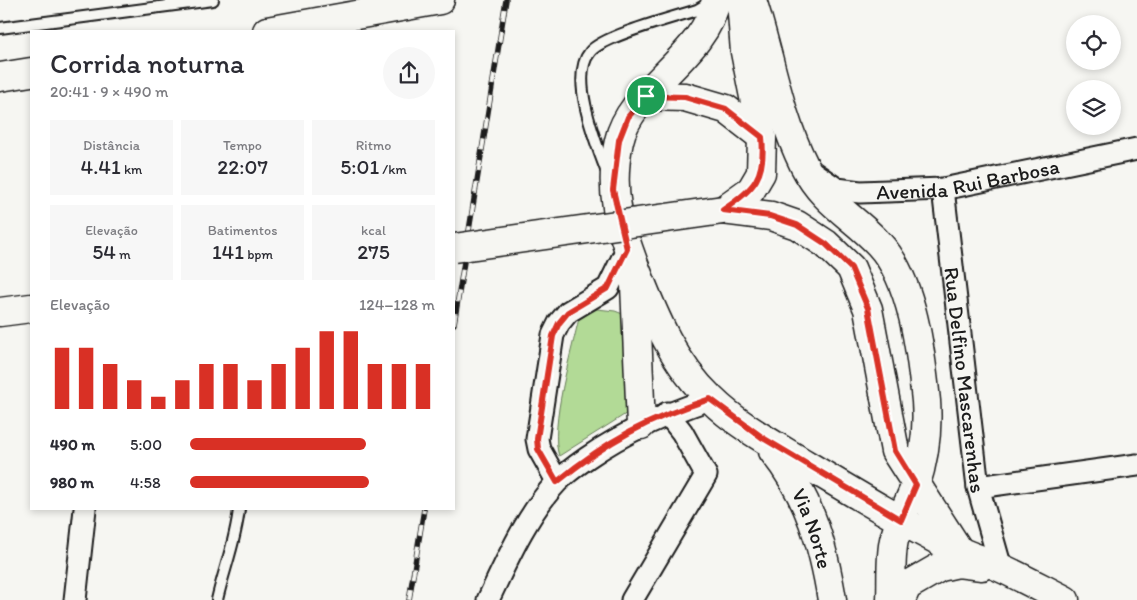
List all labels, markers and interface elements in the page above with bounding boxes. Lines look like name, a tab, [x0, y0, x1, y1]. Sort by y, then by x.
map controls	[1066, 15, 1121, 135]
button: locate	[1066, 15, 1121, 70]
text: Corrida noturna	[50, 46, 245, 80]
button: share	[383, 47, 435, 99]
pin	[625, 75, 667, 117]
button: layers	[1066, 80, 1121, 135]
text: 20:41 · 9 × 490 m	[50, 82, 169, 101]
icon: arrive	[632, 82, 660, 110]
text: Distância	[83, 137, 140, 154]
text: Tempo	[223, 137, 262, 154]
text: Ritmo	[356, 137, 391, 154]
street label: Avenida Rui Barbosa	[876, 153, 1061, 204]
text: 4.41	[81, 154, 121, 179]
text: 22:07	[217, 154, 268, 179]
text: 5:01	[340, 154, 379, 179]
text: km	[121, 161, 142, 178]
text: /km	[379, 161, 407, 178]
text: Elevação	[85, 222, 138, 239]
text: Batimentos	[208, 222, 277, 239]
text: kcal	[361, 222, 386, 239]
text: 54	[92, 239, 116, 264]
text: 141	[212, 239, 244, 264]
text: 275	[357, 239, 390, 264]
text: m	[116, 246, 131, 263]
text: bpm	[244, 246, 273, 263]
street label: Rua Delfino Mascarenhas	[940, 266, 991, 496]
text: Elevação	[50, 295, 110, 314]
text: 124–128 m	[359, 295, 435, 314]
text: 490 m	[50, 435, 95, 454]
text: 5:00	[130, 435, 162, 454]
text: 980 m	[50, 473, 94, 492]
text: 4:58	[130, 473, 161, 492]
street label: Via Norte	[787, 484, 838, 571]

